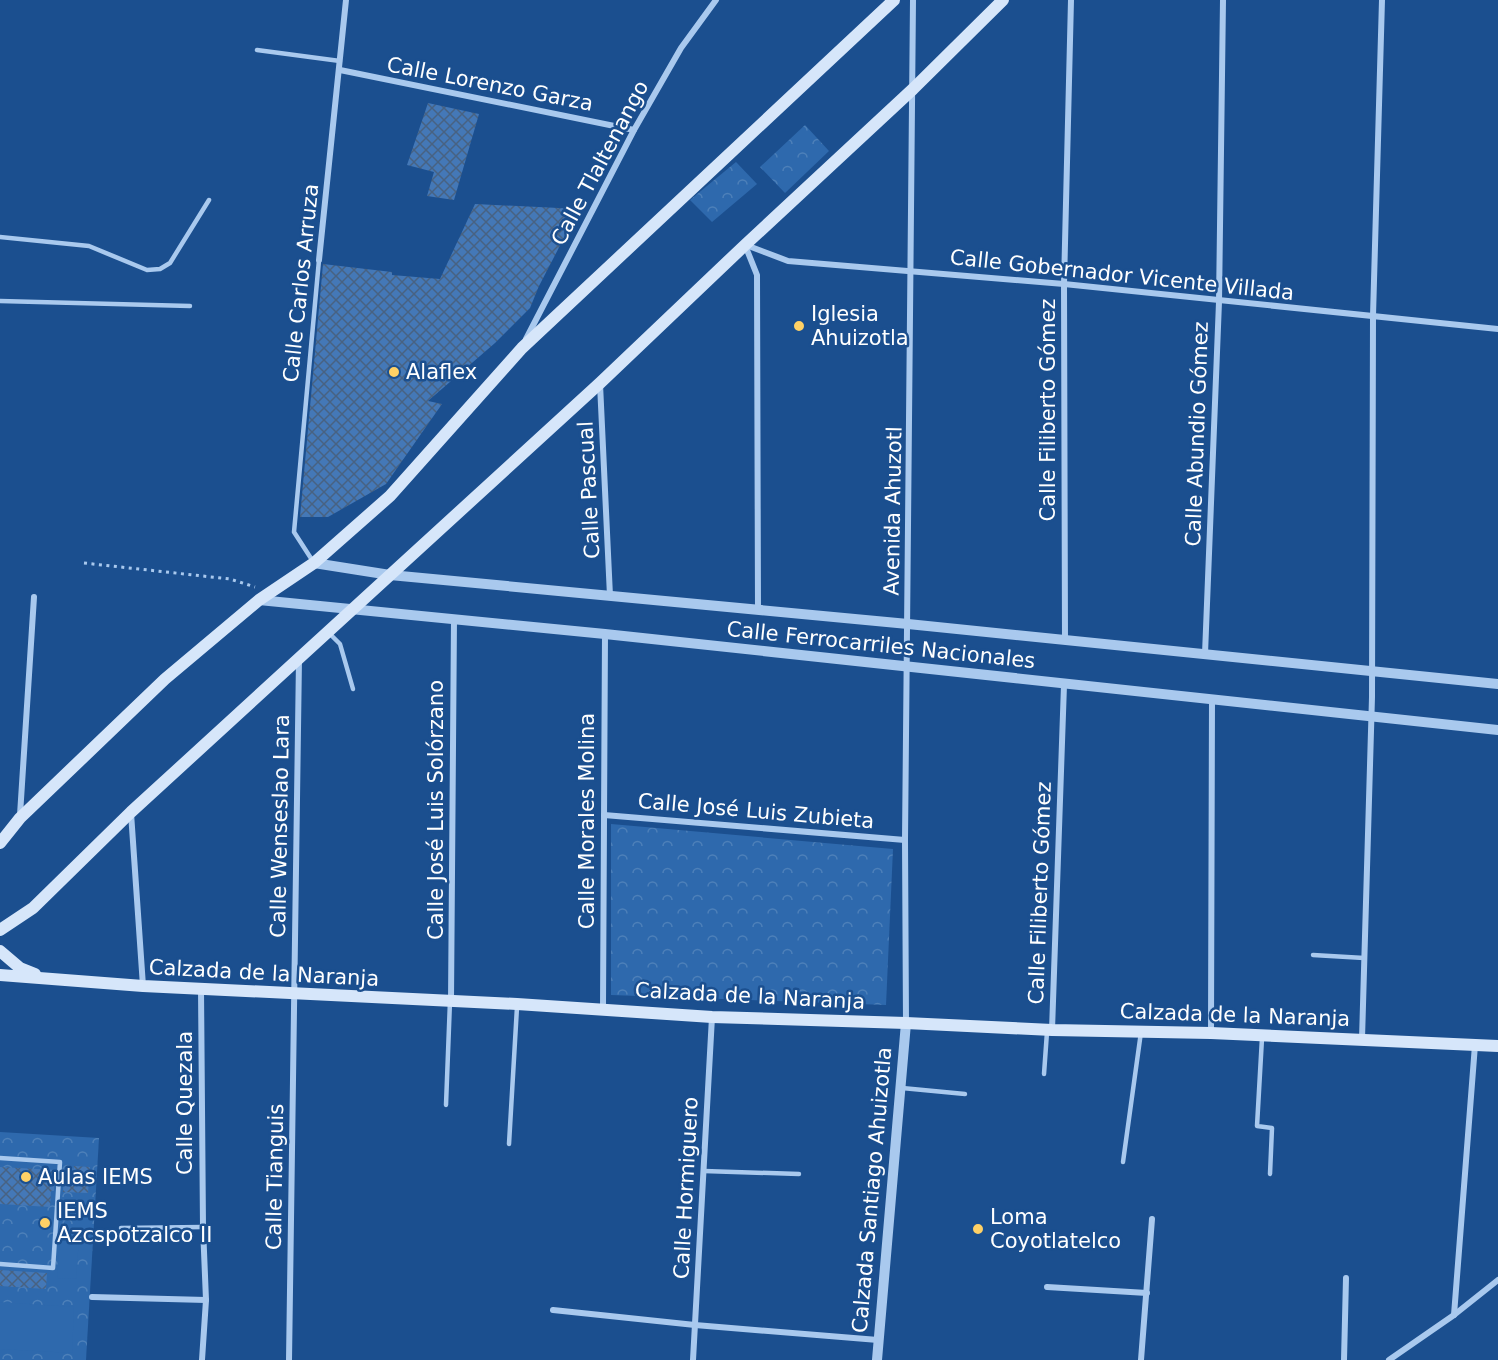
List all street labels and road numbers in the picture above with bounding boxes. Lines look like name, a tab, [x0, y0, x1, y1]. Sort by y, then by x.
street label: Calle Lorenzo Garza	[385, 52, 595, 116]
street label: Calle Tlaltenango	[546, 77, 654, 249]
street label: Calle Carlos Arruza	[279, 182, 323, 384]
street label: Calle Gobernador Vicente Villada	[949, 245, 1295, 305]
street label: Calle Filiberto Gómez	[1036, 298, 1060, 522]
street label: Calle Abundio Gómez	[1181, 321, 1213, 547]
street label: Calle Pascual	[573, 421, 605, 559]
street label: Avenida Ahuzotl	[880, 426, 906, 596]
street label: Calle Ferrocarriles Nacionales	[726, 617, 1036, 673]
street label: Calle José Luis Solórzano	[424, 680, 448, 940]
street label: Calle Morales Molina	[575, 713, 599, 929]
street label: Calle Wenseslao Lara	[266, 714, 294, 938]
street label: Calle Filiberto Gómez	[1024, 781, 1056, 1005]
street label: Calle José Luis Zubieta	[637, 789, 875, 833]
street label: Calzada de la Naranja	[148, 955, 380, 991]
street label: Calzada de la Naranja	[634, 978, 866, 1014]
street label: Calzada de la Naranja	[1119, 999, 1351, 1031]
street label: Calle Quezala	[173, 1031, 197, 1175]
street label: Calzada Santiago Ahuizotla	[848, 1046, 896, 1334]
street label: Calle Hormiguero	[669, 1096, 703, 1280]
street label: Calle Tianguis	[262, 1104, 288, 1250]

